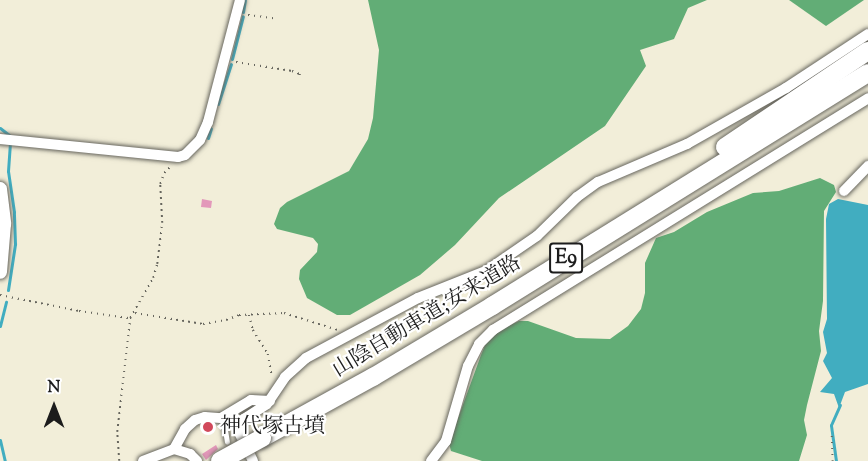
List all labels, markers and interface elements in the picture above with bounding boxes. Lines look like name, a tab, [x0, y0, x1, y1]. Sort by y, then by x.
road number: E9	[548, 241, 584, 275]
street label: 山陰自動車道;安来道路	[328, 251, 526, 383]
north arrow	[24, 377, 84, 437]
text: N	[48, 377, 60, 400]
place label: 神代塚古墳	[220, 414, 325, 440]
marker: 神代塚古墳	[201, 420, 215, 434]

